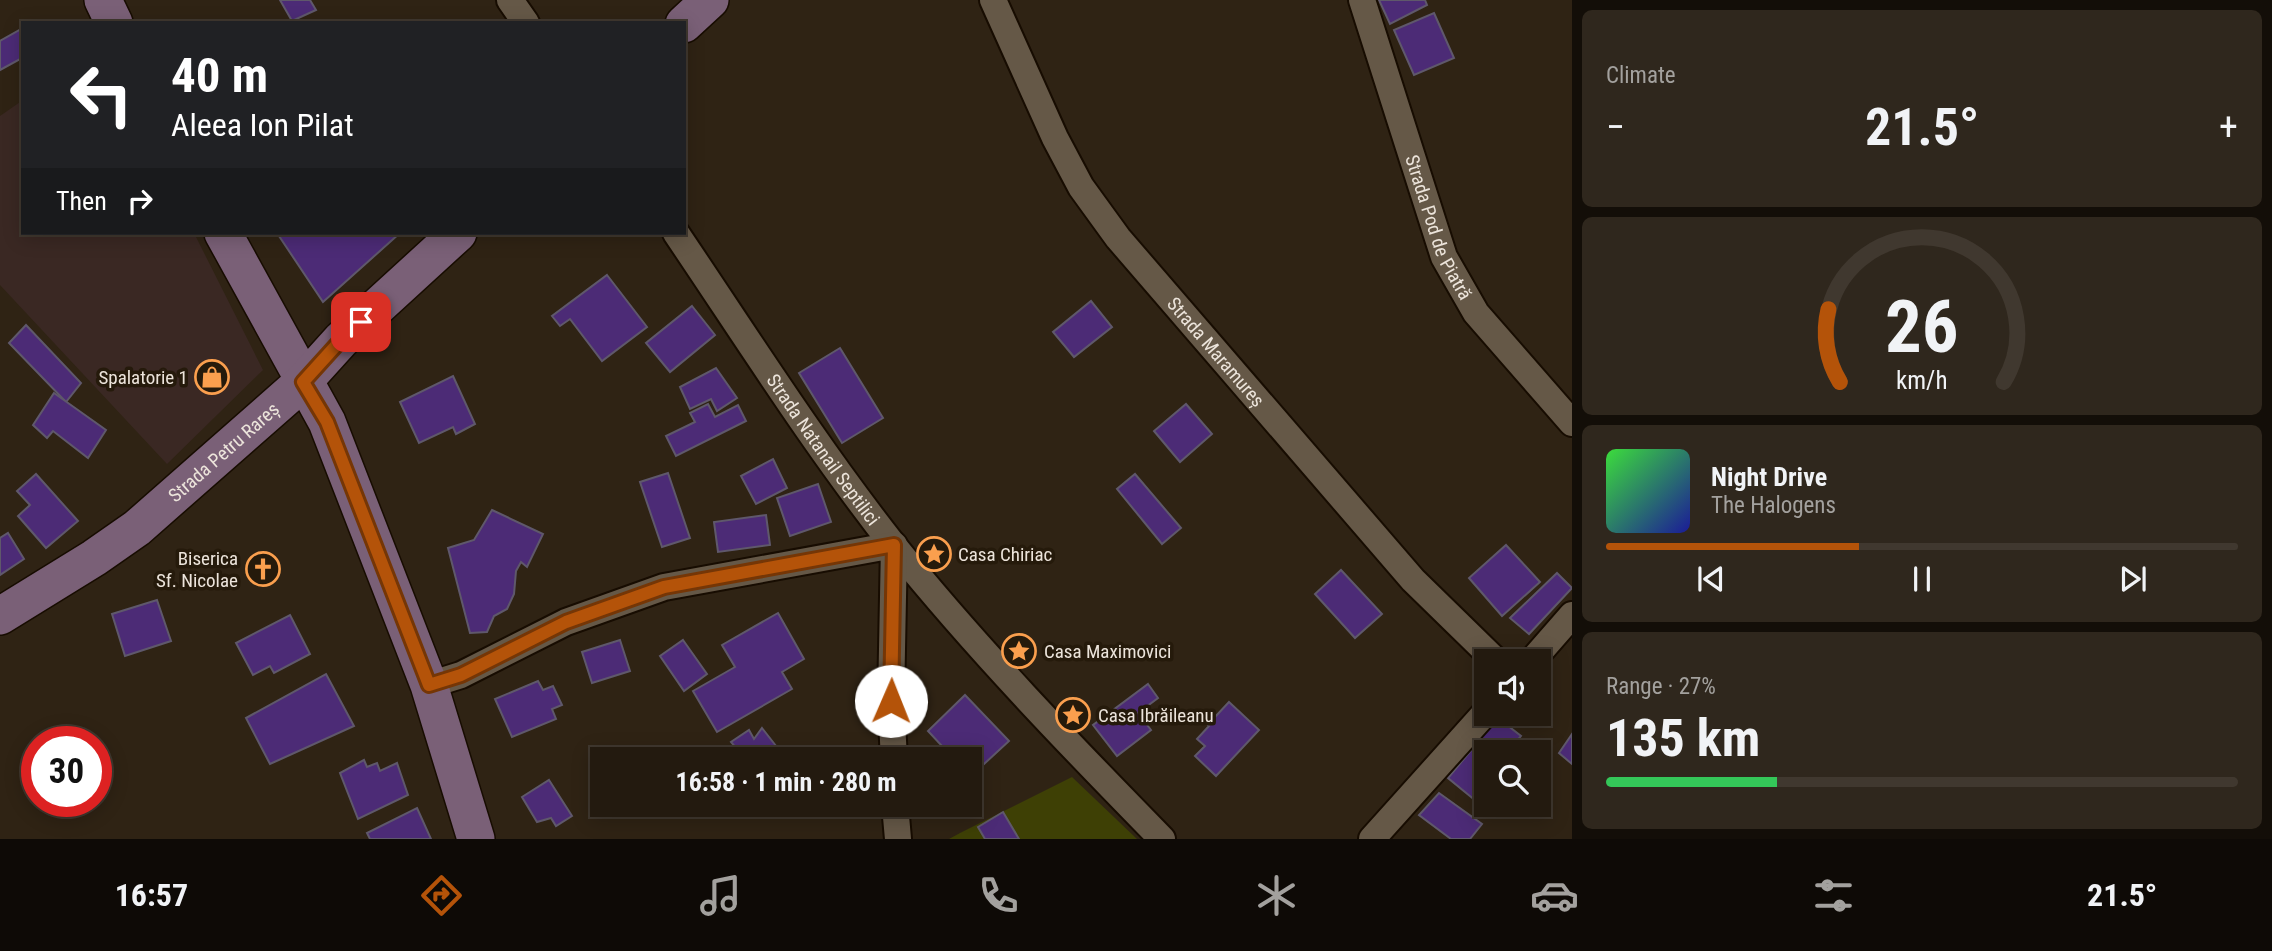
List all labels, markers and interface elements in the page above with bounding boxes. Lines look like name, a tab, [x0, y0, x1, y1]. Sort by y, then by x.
text: 40 m	[171, 47, 268, 104]
icon: left	[56, 49, 147, 140]
text: Climate	[1606, 62, 1676, 89]
text: 21.5°	[1865, 97, 1979, 158]
text: −	[1606, 105, 1625, 149]
text: +	[2219, 105, 2238, 149]
text: Aleea Ion Pilat	[171, 106, 354, 144]
street label: Strada Pod de Piatră	[1401, 152, 1477, 304]
icon: right	[121, 182, 159, 220]
text: Then	[56, 186, 107, 216]
text: 26	[1885, 284, 1959, 370]
pin	[331, 292, 391, 352]
street label: Strada Maramureș	[1162, 292, 1270, 411]
icon: arrive	[342, 303, 380, 341]
shop icon: Spalatorie 1	[193, 358, 231, 396]
place label: Spalatorie 1	[98, 366, 188, 389]
text: km/h	[1896, 366, 1948, 395]
street label: Strada Natanail Septilici	[762, 370, 885, 530]
street label: Strada Petru Rareș	[163, 397, 283, 507]
text: Night Drive	[1711, 462, 1827, 492]
text: The Halogens	[1711, 492, 1836, 519]
place icon: Casa Chiriac	[915, 535, 953, 573]
place label: Casa Chiriac	[958, 543, 1053, 566]
place label: Biserica Sf. Nicolae	[156, 547, 238, 592]
church icon: Biserica Sf. Nicolae	[244, 550, 282, 588]
icon: previous	[1692, 560, 1730, 598]
icon: pause	[1903, 560, 1941, 598]
icon: next	[2114, 560, 2152, 598]
place icon: Casa Maximovici	[1000, 632, 1038, 670]
place label: Casa Maximovici	[1044, 640, 1171, 663]
map controls	[1474, 649, 1551, 817]
button: sound	[1474, 649, 1551, 726]
position arrow	[854, 664, 928, 738]
text: Range · 27%	[1606, 673, 1716, 700]
place icon: Casa Ibrăileanu	[1054, 696, 1092, 734]
place label: Casa Ibrăileanu	[1098, 704, 1214, 727]
text: 135 km	[1606, 708, 1760, 769]
speed limit sign: 30	[21, 726, 112, 817]
button: search	[1474, 740, 1551, 817]
text: 16:58 · 1 min · 280 m	[676, 767, 896, 797]
icon: directions	[417, 871, 466, 920]
icon: music	[696, 871, 745, 920]
icon: phone	[974, 871, 1023, 920]
icon: climate	[1252, 871, 1301, 920]
icon: car	[1530, 871, 1579, 920]
icon: filters	[1809, 871, 1858, 920]
text: 16:57	[115, 876, 188, 914]
text: 21.5°	[2087, 876, 2157, 914]

